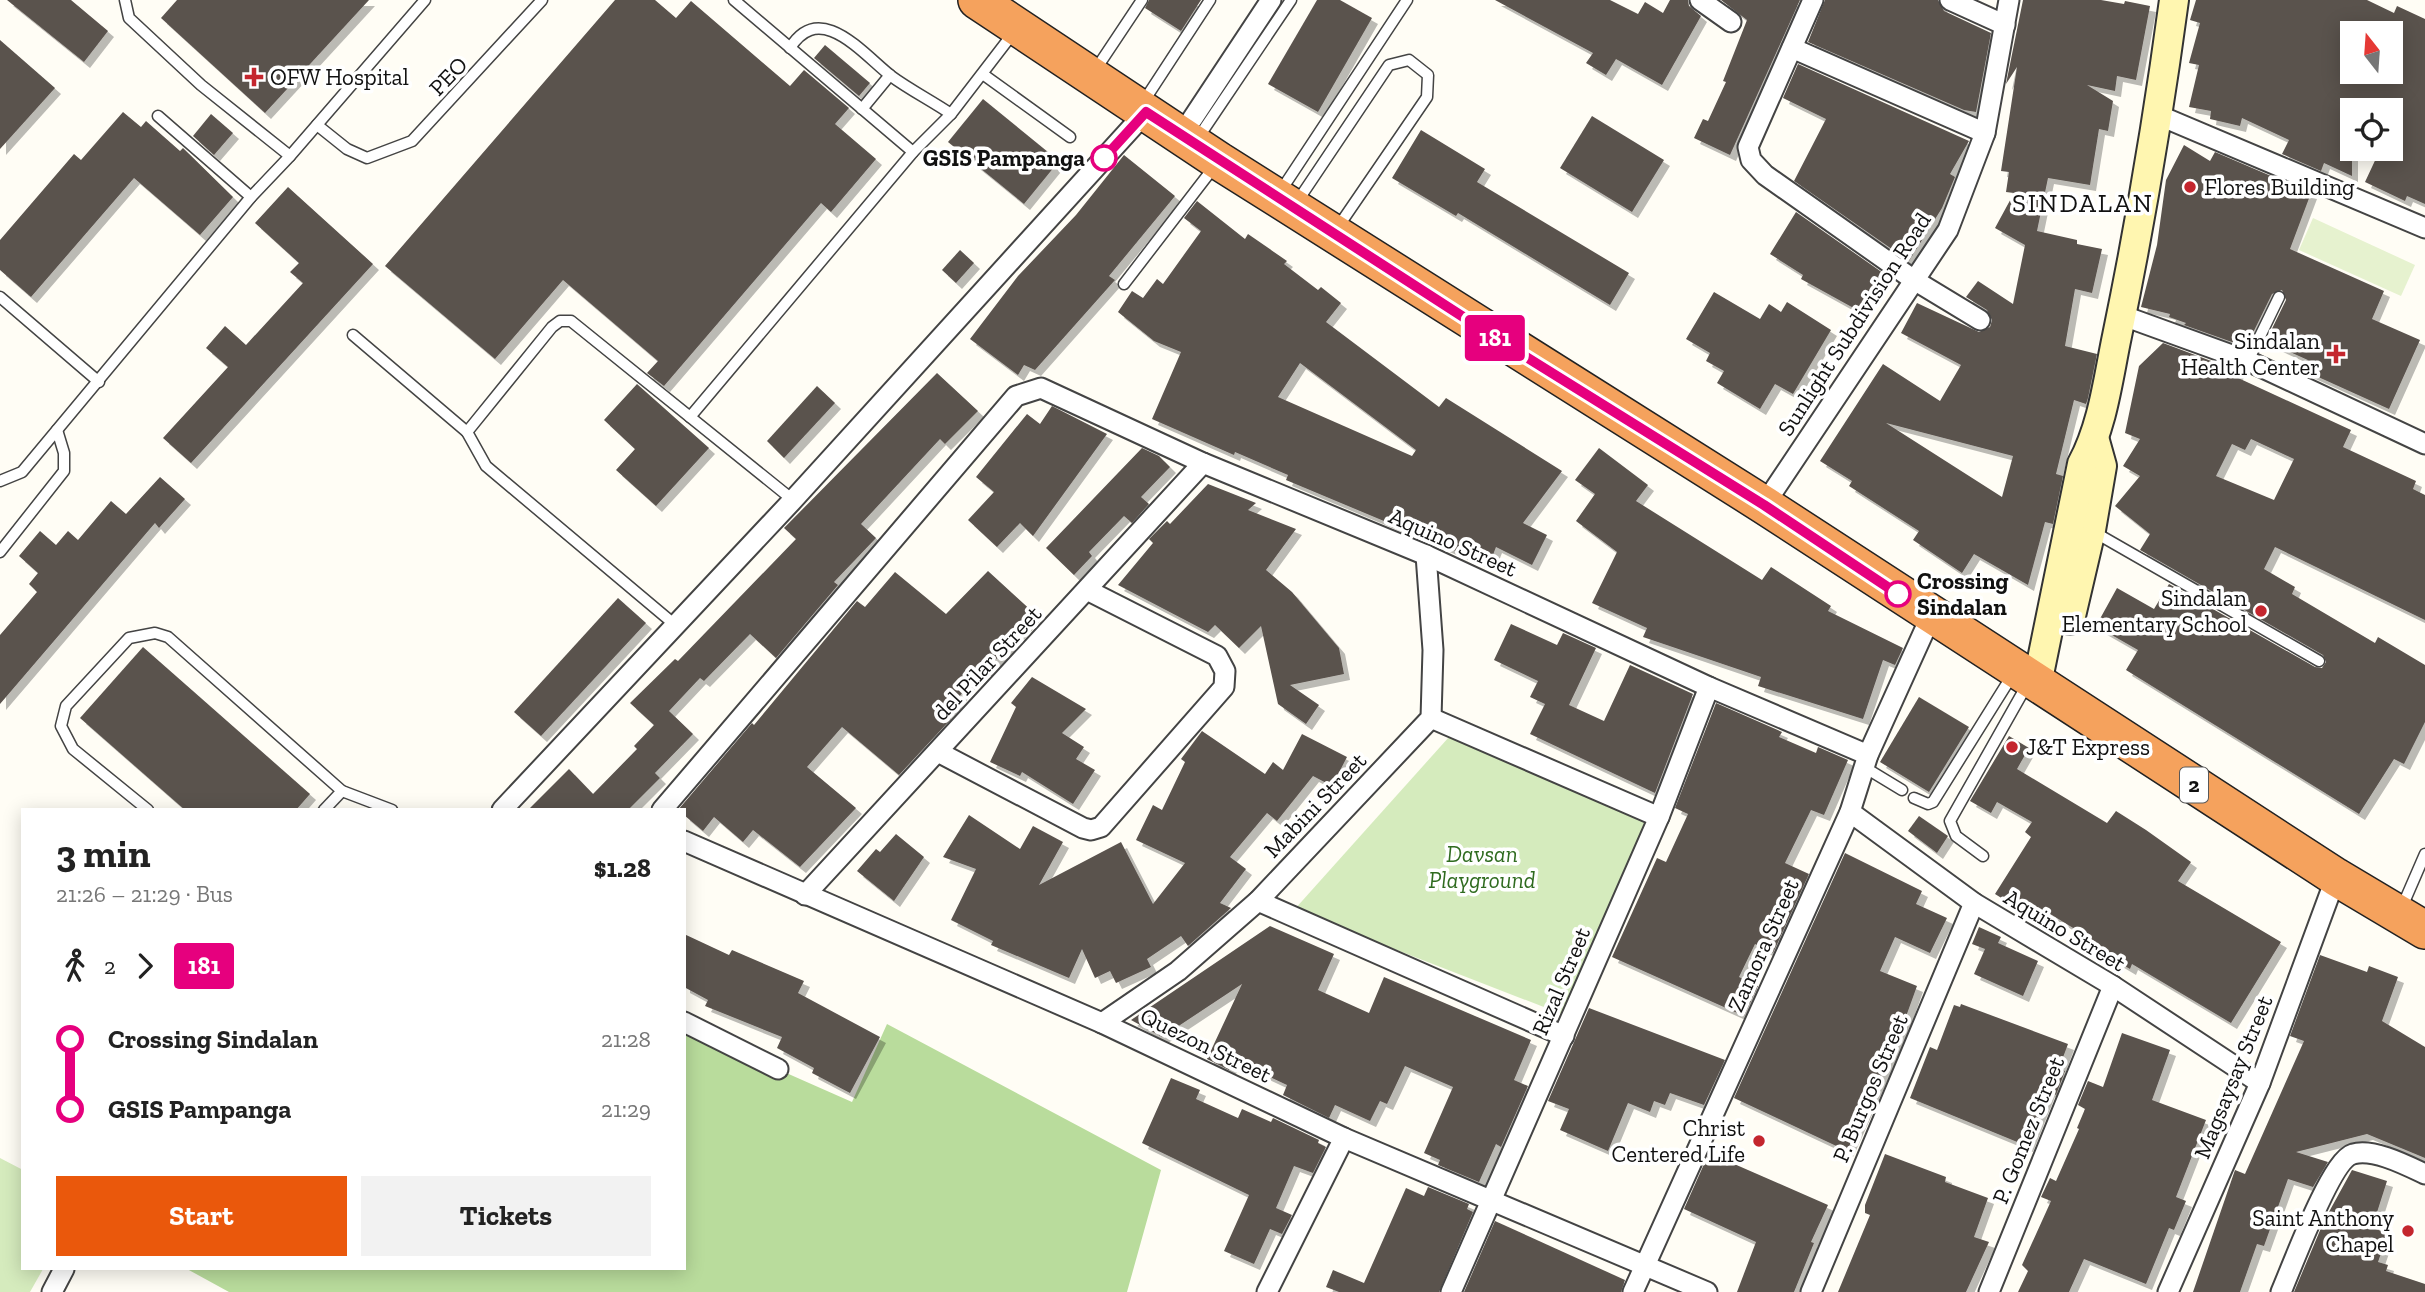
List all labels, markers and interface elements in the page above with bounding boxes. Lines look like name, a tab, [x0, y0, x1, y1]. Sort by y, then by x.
north arrow	[2340, 21, 2403, 84]
map controls	[2340, 21, 2403, 161]
street label: PEO	[423, 51, 473, 101]
place label: OFW Hospital	[270, 63, 409, 91]
marker: OFW Hospital	[244, 67, 264, 87]
button: locate	[2340, 98, 2403, 161]
place label: GSIS Pampanga	[923, 144, 1085, 172]
marker: GSIS Pampanga	[1091, 145, 1117, 171]
place label: Flores Building	[2204, 173, 2355, 201]
marker: Flores Building	[2182, 179, 2198, 195]
district label: SINDALAN	[2012, 187, 2154, 219]
street label: Sunlight Subdivision Road	[1771, 207, 1937, 441]
line badge: 181	[1455, 315, 1535, 361]
text: 181	[1479, 323, 1511, 352]
place label: Sindalan Health Center	[2181, 327, 2320, 381]
marker: Sindalan Health Center	[2326, 344, 2346, 364]
street label: Aquino Street	[1385, 501, 1522, 583]
place label: Crossing Sindalan	[1917, 567, 2009, 621]
marker: Crossing Sindalan	[1885, 581, 1911, 607]
place label: Sindalan Elementary School	[2062, 584, 2247, 638]
street label: del Pilar Street	[927, 599, 1048, 726]
marker: Sindalan Elementary School	[2253, 603, 2269, 619]
place label: J&T Express	[2026, 733, 2150, 761]
marker: J&T Express	[2004, 739, 2020, 755]
street label: Mabini Street	[1258, 746, 1372, 863]
road number: 2	[2180, 768, 2208, 802]
text: 3 min	[56, 831, 151, 877]
park label: Davsan Playground	[1428, 840, 1536, 894]
text: $1.28	[594, 852, 651, 884]
street label: Zamora Street	[1721, 874, 1805, 1016]
text: 21:26 – 21:29 · Bus	[56, 880, 233, 908]
street label: Aquino Street	[1999, 883, 2131, 978]
street label: Rizal Street	[1526, 922, 1596, 1039]
icon: walk	[56, 947, 94, 985]
icon: forward	[126, 947, 164, 985]
text: 181	[188, 951, 220, 980]
text: 2	[104, 952, 116, 980]
street label: Magsaysay Street	[2187, 991, 2279, 1163]
street label: Quezon Street	[1136, 1001, 1276, 1089]
street label: P. Burgos Street	[1826, 1009, 1914, 1166]
text: Crossing Sindalan	[108, 1023, 318, 1055]
text: 21:28	[601, 1025, 651, 1053]
street label: P. Gomez Street	[1986, 1052, 2070, 1208]
text: GSIS Pampanga	[108, 1093, 291, 1125]
text: 21:29	[601, 1095, 651, 1123]
place label: Christ Centered Life	[1612, 1114, 1745, 1168]
marker: Christ Centered Life	[1751, 1133, 1767, 1149]
button: Start	[56, 1176, 347, 1256]
button: Tickets	[361, 1176, 651, 1256]
place label: Saint Anthony Chapel	[2252, 1204, 2394, 1258]
marker: Saint Anthony Chapel	[2400, 1223, 2416, 1239]

